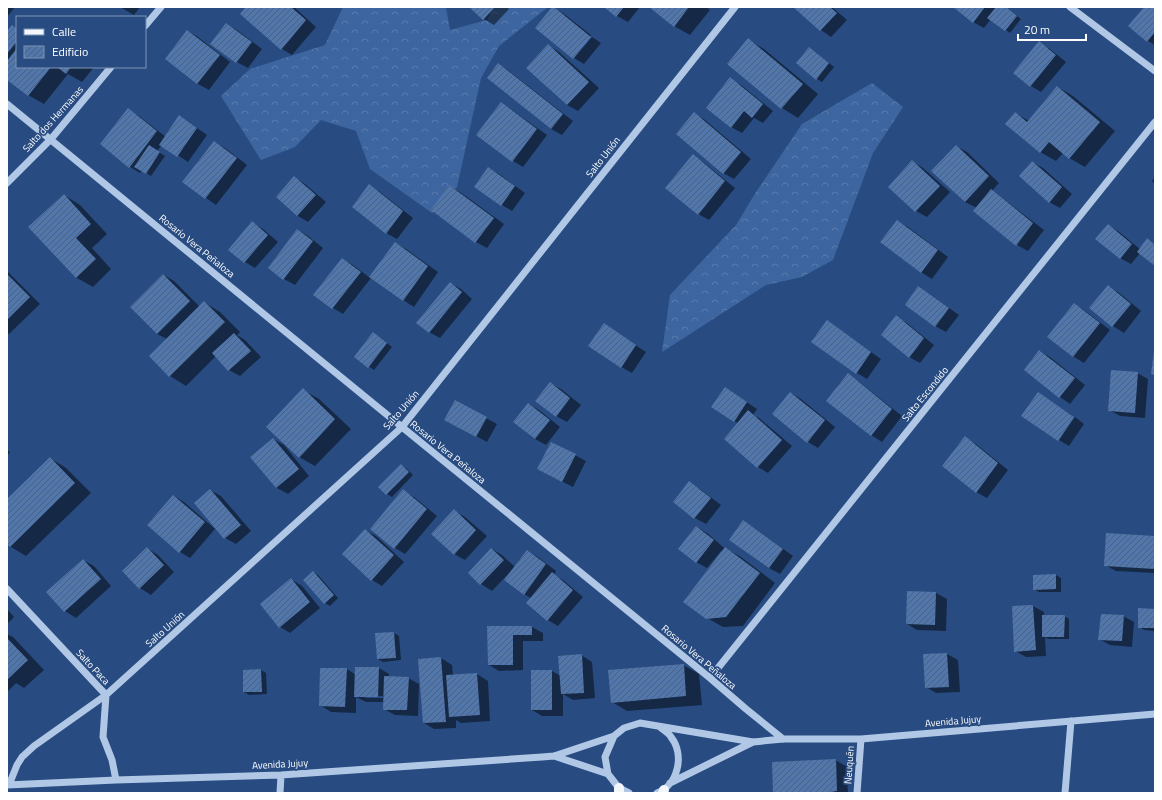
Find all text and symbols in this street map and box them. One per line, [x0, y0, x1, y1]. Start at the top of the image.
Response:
legend [16, 16, 146, 68]
scale bar [1018, 16, 1086, 42]
text: 20 m [1024, 20, 1050, 39]
text: Calle [52, 22, 76, 41]
text: Edificio [52, 42, 88, 61]
street label: Salto dos Hermanas [19, 82, 87, 156]
street label: Salto Unión [582, 133, 624, 181]
street label: Rosario Vera Peñaloza [156, 211, 238, 281]
street label: Salto Escondido [898, 363, 952, 425]
street label: Salto Unión [379, 387, 423, 433]
street label: Rosario Vera Peñaloza [407, 417, 489, 487]
street label: Salto Unión [142, 607, 188, 651]
street label: Rosario Vera Peñaloza [658, 621, 740, 693]
street label: Salto Paca [73, 646, 113, 688]
street label: Avenida Jujuy [924, 711, 982, 731]
street label: Neuquén [840, 745, 858, 785]
street label: Avenida Jujuy [252, 755, 309, 773]

